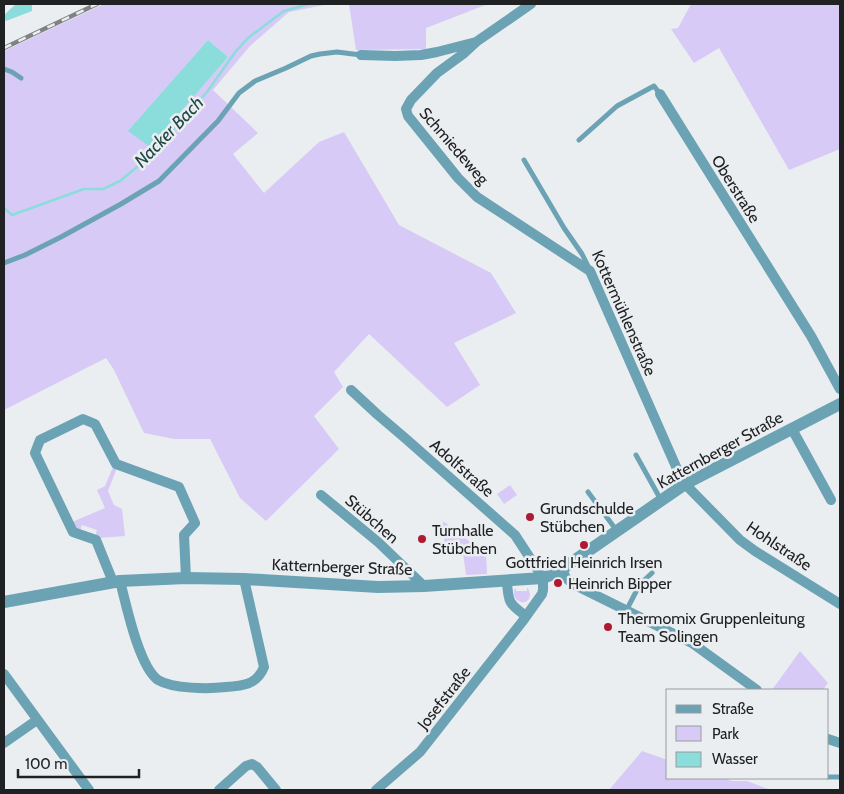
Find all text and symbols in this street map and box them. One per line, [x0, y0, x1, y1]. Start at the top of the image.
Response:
water label: Nacker Bach [130, 92, 208, 172]
street label: Schmiedeweg [415, 104, 493, 189]
street label: Oberstraße [708, 152, 764, 226]
street label: Kottermühlenstraße [588, 247, 660, 379]
street label: Katternberger Straße [654, 408, 786, 492]
street label: Adolfstraße [426, 435, 498, 501]
street label: Stübchen [341, 491, 403, 547]
place label: Grundschulde Stübchen [540, 499, 634, 536]
marker: Grundschulde Stübchen [524, 511, 536, 523]
street label: Hohlstraße [743, 517, 815, 575]
place label: Turnhalle Stübchen [432, 521, 497, 558]
marker: Turnhalle Stübchen [416, 533, 428, 545]
marker: Gottfried Heinrich Irsen [578, 539, 590, 551]
place label: Gottfried Heinrich Irsen [506, 553, 662, 572]
street label: Katternberger Straße [271, 555, 413, 579]
place label: Heinrich Bipper [568, 574, 672, 593]
marker: Heinrich Bipper [552, 577, 564, 589]
place label: Thermomix Gruppenleitung Team Solingen [618, 609, 806, 646]
marker: Thermomix Gruppenleitung Team Solingen [602, 621, 614, 633]
street label: Josefstraße [413, 663, 475, 734]
legend [666, 689, 829, 779]
text: Straße [712, 700, 754, 718]
text: Park [712, 725, 739, 743]
scale bar [18, 746, 139, 778]
text: Wasser [712, 750, 758, 768]
text: 100 m [25, 755, 67, 773]

